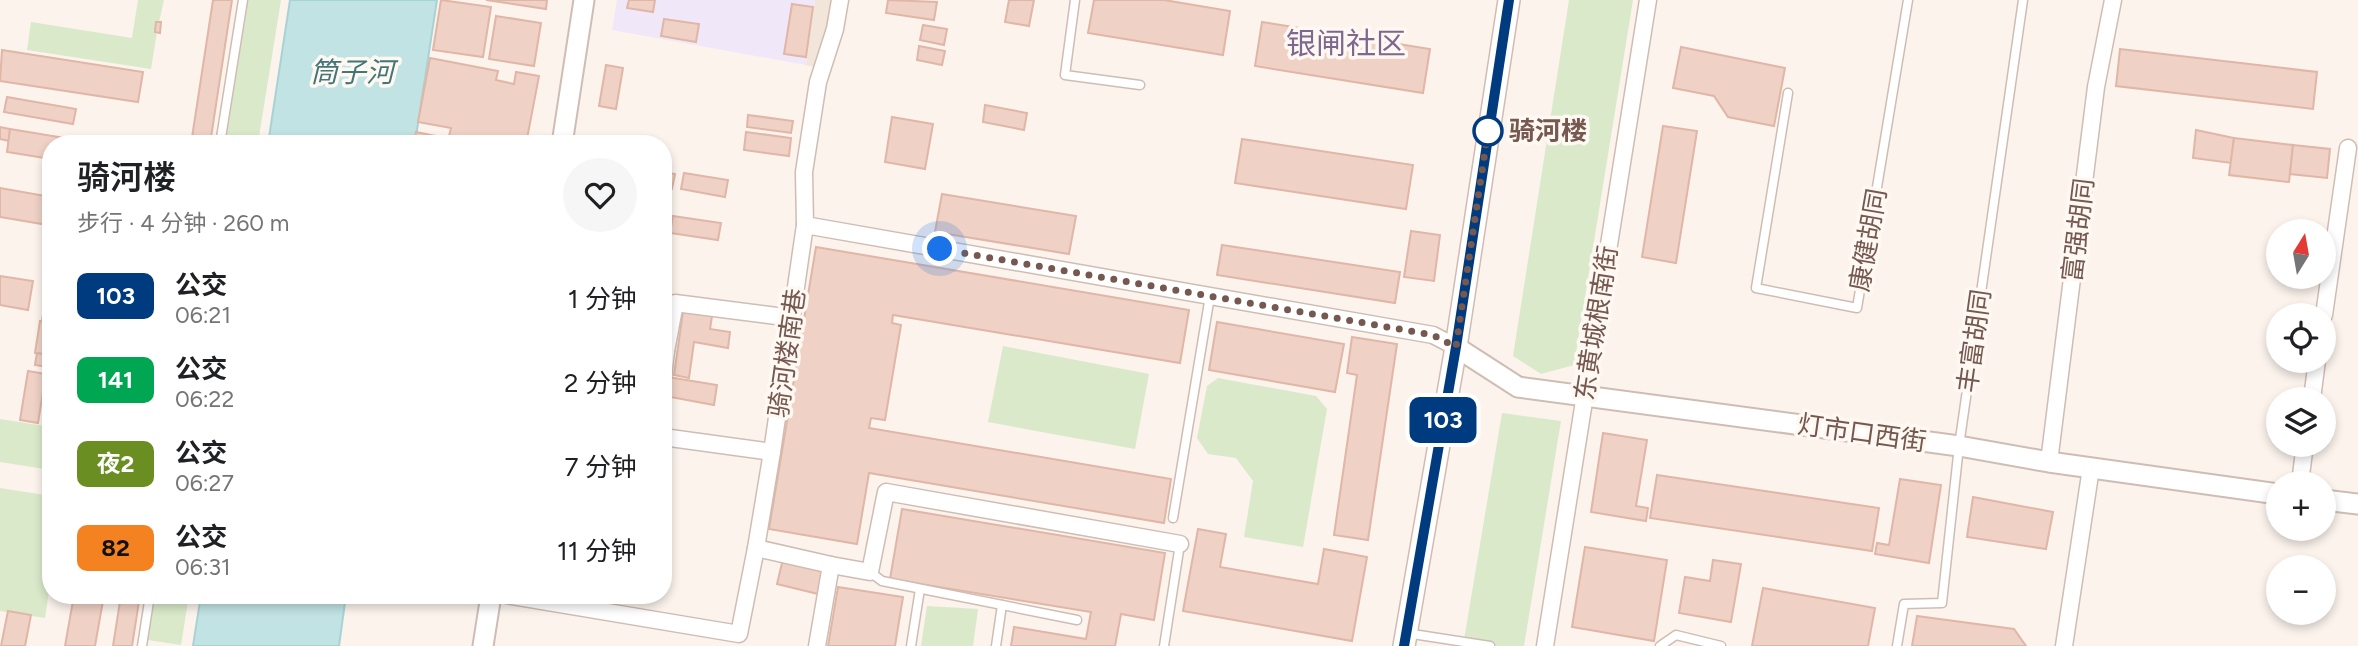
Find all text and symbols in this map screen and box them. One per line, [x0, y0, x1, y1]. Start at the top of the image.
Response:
district label: 银闸社区 [1286, 25, 1406, 62]
water label: 筒子河 [310, 55, 399, 89]
place label: 骑河楼 [1509, 115, 1587, 147]
marker: 骑河楼 [1473, 116, 1503, 146]
text: 骑河楼 [77, 158, 176, 197]
button: heart [563, 158, 637, 232]
street label: 富强胡同 [2056, 176, 2100, 284]
street label: 康健胡同 [1843, 186, 1893, 294]
text: 步行 · 4 分钟 · 260 m [77, 209, 289, 237]
north arrow [2266, 219, 2336, 289]
map controls [2266, 219, 2336, 625]
your location [922, 231, 957, 266]
street label: 东黄城根南街 [1568, 243, 1624, 403]
text: 公交 [175, 269, 227, 301]
text: 103 [96, 281, 135, 310]
text: 1 分钟 [568, 283, 637, 315]
street label: 骑河楼南巷 [762, 286, 812, 420]
street label: 丰富胡同 [1951, 287, 1997, 395]
text: 06:21 [175, 301, 231, 329]
button: locate [2266, 303, 2336, 373]
text: 公交 [175, 353, 227, 385]
text: 141 [98, 365, 133, 394]
text: 2 分钟 [564, 367, 637, 399]
text: 06:22 [175, 385, 234, 413]
button: layers [2266, 387, 2336, 457]
line badge: 103 [1403, 397, 1483, 443]
text: 103 [1423, 405, 1463, 434]
street label: 灯市口西街 [1795, 408, 1929, 458]
text: 公交 [175, 437, 227, 469]
text: 夜2 [97, 449, 134, 478]
text: 7 分钟 [565, 451, 637, 483]
text: 06:27 [175, 469, 234, 497]
button: + [2266, 471, 2336, 541]
text: 公交 [175, 521, 227, 553]
text: 82 [101, 533, 130, 562]
text: 11 分钟 [557, 535, 637, 567]
text: 06:31 [175, 553, 231, 581]
button: − [2266, 555, 2336, 625]

